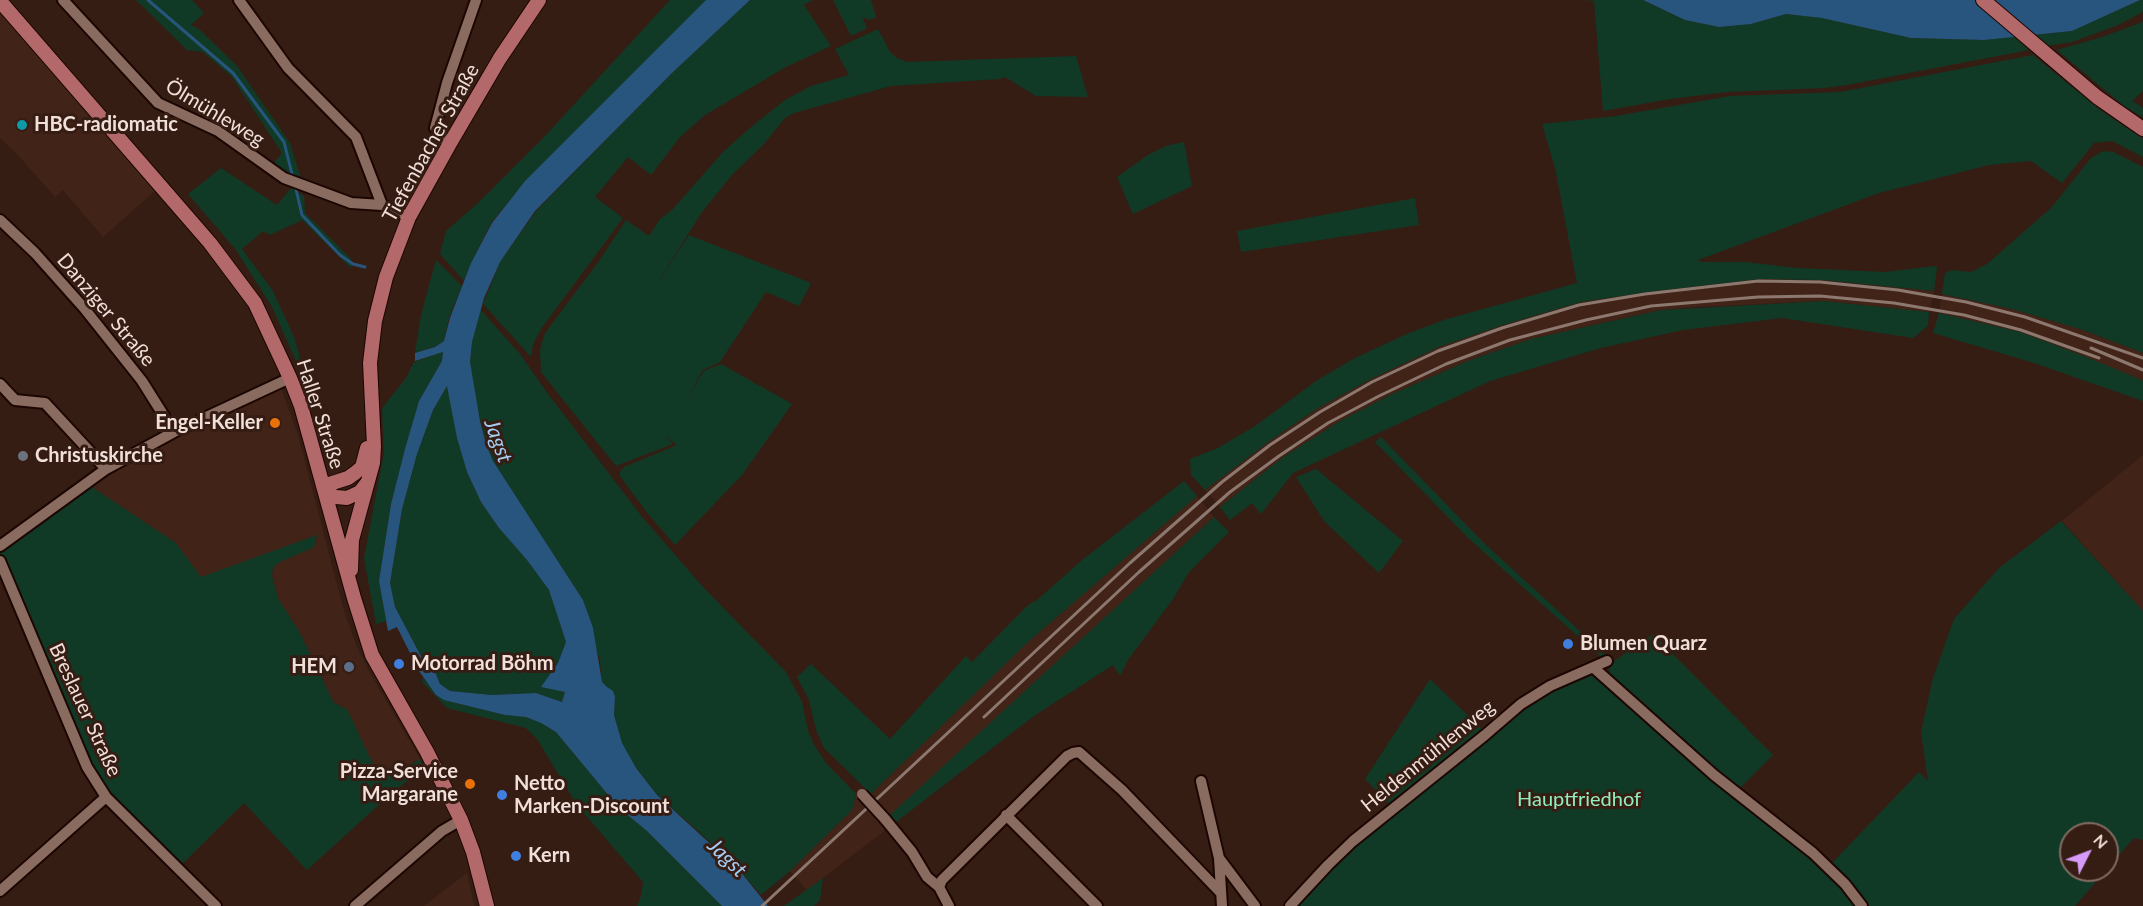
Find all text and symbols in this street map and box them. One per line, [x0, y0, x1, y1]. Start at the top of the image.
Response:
street label: Tiefenbacher Straße [378, 60, 484, 226]
street label: Ölmühleweg [161, 74, 269, 152]
place label: HBC-radiomatic [34, 113, 178, 137]
marker: HBC-radiomatic [15, 118, 29, 132]
street label: Danziger Straße [52, 249, 160, 371]
street label: Haller Straße [291, 356, 349, 472]
place label: Engel-Keller [155, 411, 263, 435]
marker: Engel-Keller [268, 416, 282, 430]
water label: Jagst [479, 416, 517, 466]
place label: Christuskirche [35, 444, 163, 468]
marker: Christuskirche [16, 449, 30, 463]
place label: Blumen Quarz [1580, 632, 1707, 656]
marker: Blumen Quarz [1561, 637, 1575, 651]
street label: Breslauer Straße [44, 640, 126, 780]
place label: Motorrad Böhm [411, 652, 553, 676]
place label: HEM [291, 655, 337, 679]
marker: Motorrad Böhm [392, 657, 406, 671]
marker: HEM [342, 660, 356, 674]
street label: Heldenmühlenweg [1356, 695, 1500, 817]
place label: Pizza-Service Margarane [340, 760, 458, 807]
place label: Netto Marken-Discount [514, 772, 670, 819]
marker: Pizza-Service Margarane [463, 777, 477, 791]
marker: Netto Marken-Discount [495, 788, 509, 802]
park label: Hauptfriedhof [1517, 788, 1641, 812]
north arrow [2059, 822, 2119, 882]
text: N [2090, 830, 2112, 852]
water label: Jagst [702, 833, 752, 883]
place label: Kern [528, 844, 570, 868]
marker: Kern [509, 849, 523, 863]

